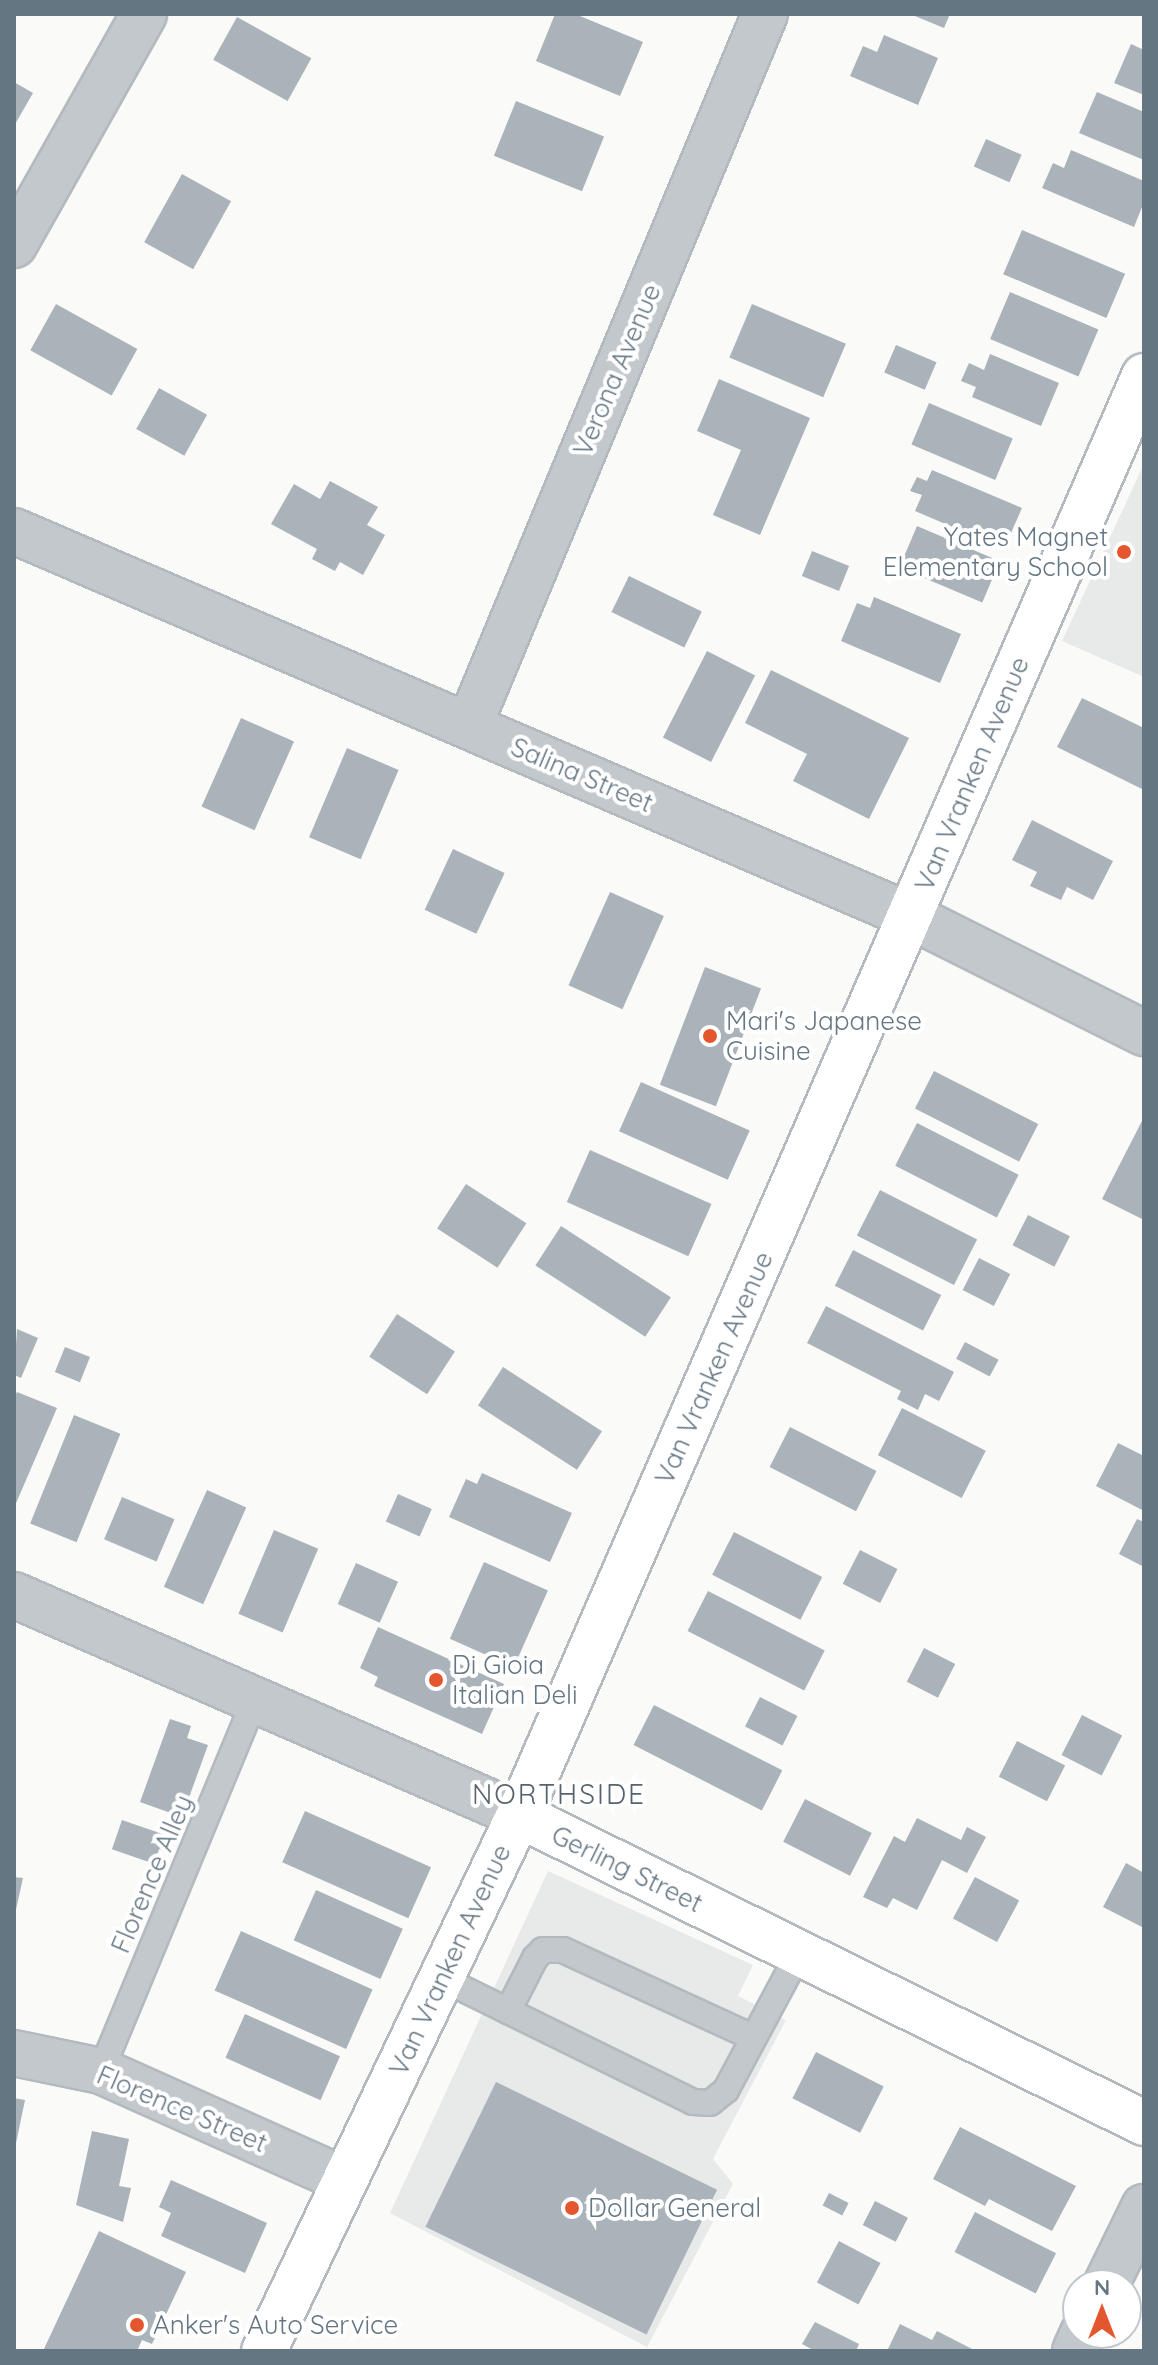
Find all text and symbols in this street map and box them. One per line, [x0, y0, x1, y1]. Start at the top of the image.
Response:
street label: Verona Avenue [567, 280, 667, 460]
place label: Yates Magnet Elementary School [883, 521, 1108, 582]
marker: Yates Magnet Elementary School [1115, 543, 1133, 561]
street label: Van Vranken Avenue [909, 652, 1035, 896]
street label: Salina Street [506, 731, 658, 819]
place label: Mari's Japanese Cuisine [726, 1005, 922, 1066]
marker: Mari's Japanese Cuisine [701, 1027, 719, 1045]
street label: Van Vranken Avenue [649, 1247, 779, 1489]
place label: Di Gioia Italian Deli [452, 1649, 578, 1710]
marker: Di Gioia Italian Deli [427, 1671, 445, 1689]
district label: NORTHSIDE [472, 1777, 646, 1811]
street label: Florence Alley [105, 1790, 199, 1958]
street label: Gerling Street [547, 1819, 707, 1919]
street label: Van Vranken Avenue [383, 1840, 517, 2080]
street label: Florence Street [92, 2059, 272, 2159]
place label: Dollar General [588, 2192, 761, 2224]
marker: Dollar General [563, 2199, 581, 2217]
north arrow [1062, 2269, 1142, 2349]
text: N [1094, 2273, 1110, 2301]
place label: Anker's Auto Service [153, 2309, 398, 2341]
marker: Anker's Auto Service [128, 2316, 146, 2334]

